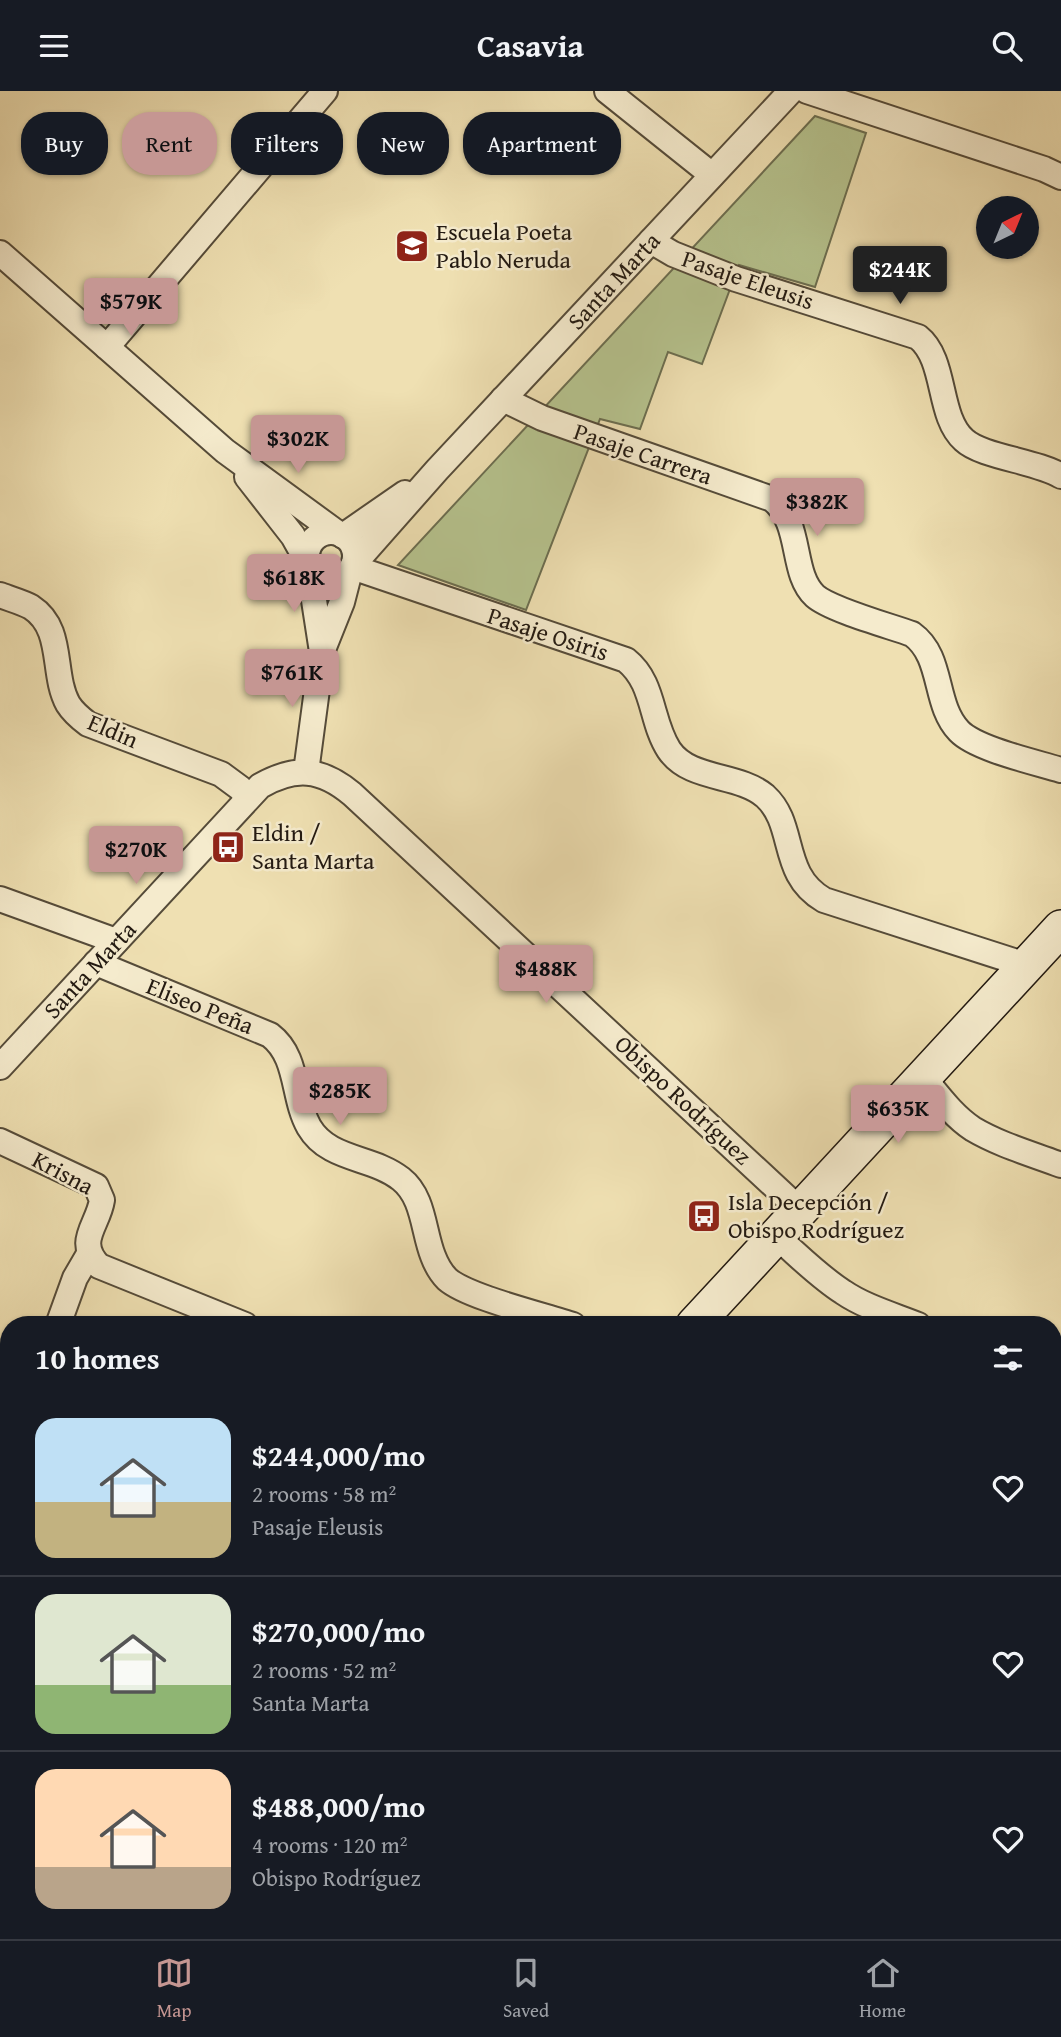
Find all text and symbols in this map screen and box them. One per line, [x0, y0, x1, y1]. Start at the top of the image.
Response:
text: Casavia [477, 22, 584, 69]
icon: menu [35, 27, 73, 65]
icon: search [988, 27, 1026, 65]
chip: Buy [21, 112, 108, 175]
chip: Rent [122, 112, 217, 175]
chip: Filters [231, 112, 343, 175]
chip: New [357, 112, 449, 175]
chip: Apartment [463, 112, 621, 175]
north arrow [976, 196, 1040, 259]
map controls [976, 196, 1039, 259]
place label: Escuela Poeta Pablo Neruda [436, 214, 573, 277]
street label: Santa Marta [559, 224, 669, 337]
school or university icon: Escuela Poeta Pablo Neruda [393, 227, 431, 265]
street label: Pasaje Eleusis [678, 241, 819, 318]
pin: $244K [851, 247, 949, 306]
text: $244K [869, 252, 931, 285]
pin: $579K [82, 279, 180, 338]
text: $579K [100, 284, 162, 317]
street label: Pasaje Carrera [569, 414, 718, 494]
pin: $302K [249, 415, 347, 475]
text: $302K [267, 421, 329, 454]
pin: $382K [768, 479, 866, 538]
text: $382K [786, 484, 848, 517]
pin: $618K [245, 554, 343, 614]
text: $618K [263, 560, 325, 593]
street label: Pasaje Osiris [483, 598, 613, 669]
pin: $761K [243, 649, 341, 709]
text: $761K [261, 655, 323, 688]
street label: Eldin [82, 704, 144, 757]
place label: Eldin / Santa Marta [252, 815, 375, 878]
pin: $270K [87, 827, 185, 886]
bus stop icon: Eldin / Santa Marta [209, 828, 247, 866]
text: $270K [105, 832, 167, 865]
street label: Santa Marta [35, 913, 145, 1026]
pin: $488K [497, 946, 595, 1005]
text: $488K [515, 951, 577, 984]
street label: Eliseo Peña [141, 968, 260, 1043]
street label: Obispo Rodríguez [607, 1027, 760, 1172]
pin: $285K [291, 1067, 389, 1127]
text: $285K [309, 1073, 371, 1106]
pin: $635K [849, 1086, 947, 1145]
text: $635K [867, 1091, 929, 1124]
street label: Krisna [26, 1142, 101, 1204]
place label: Isla Decepción / Obispo Rodríguez [728, 1184, 904, 1247]
bus stop icon: Isla Decepción / Obispo Rodríguez [685, 1197, 723, 1235]
text: 10 homes [35, 1336, 160, 1380]
icon: filters [989, 1339, 1027, 1377]
text: $244,000/mo [252, 1433, 425, 1477]
icon: home [91, 1446, 175, 1530]
icon: heart [989, 1469, 1027, 1507]
text: 2 rooms · 58 m² [252, 1477, 396, 1510]
text: Pasaje Eleusis [252, 1510, 383, 1543]
text: $270,000/mo [252, 1609, 425, 1653]
icon: home [91, 1622, 175, 1706]
icon: heart [989, 1645, 1027, 1683]
text: 2 rooms · 52 m² [252, 1653, 396, 1686]
text: Santa Marta [252, 1686, 369, 1719]
text: $488,000/mo [252, 1784, 425, 1828]
icon: home [91, 1797, 175, 1881]
icon: heart [989, 1820, 1027, 1858]
text: 4 rooms · 120 m² [252, 1828, 407, 1861]
text: Obispo Rodríguez [252, 1861, 421, 1894]
tab: Map [155, 1954, 193, 2024]
tab: Saved [503, 1954, 549, 2024]
tab: Home [859, 1954, 906, 2024]

